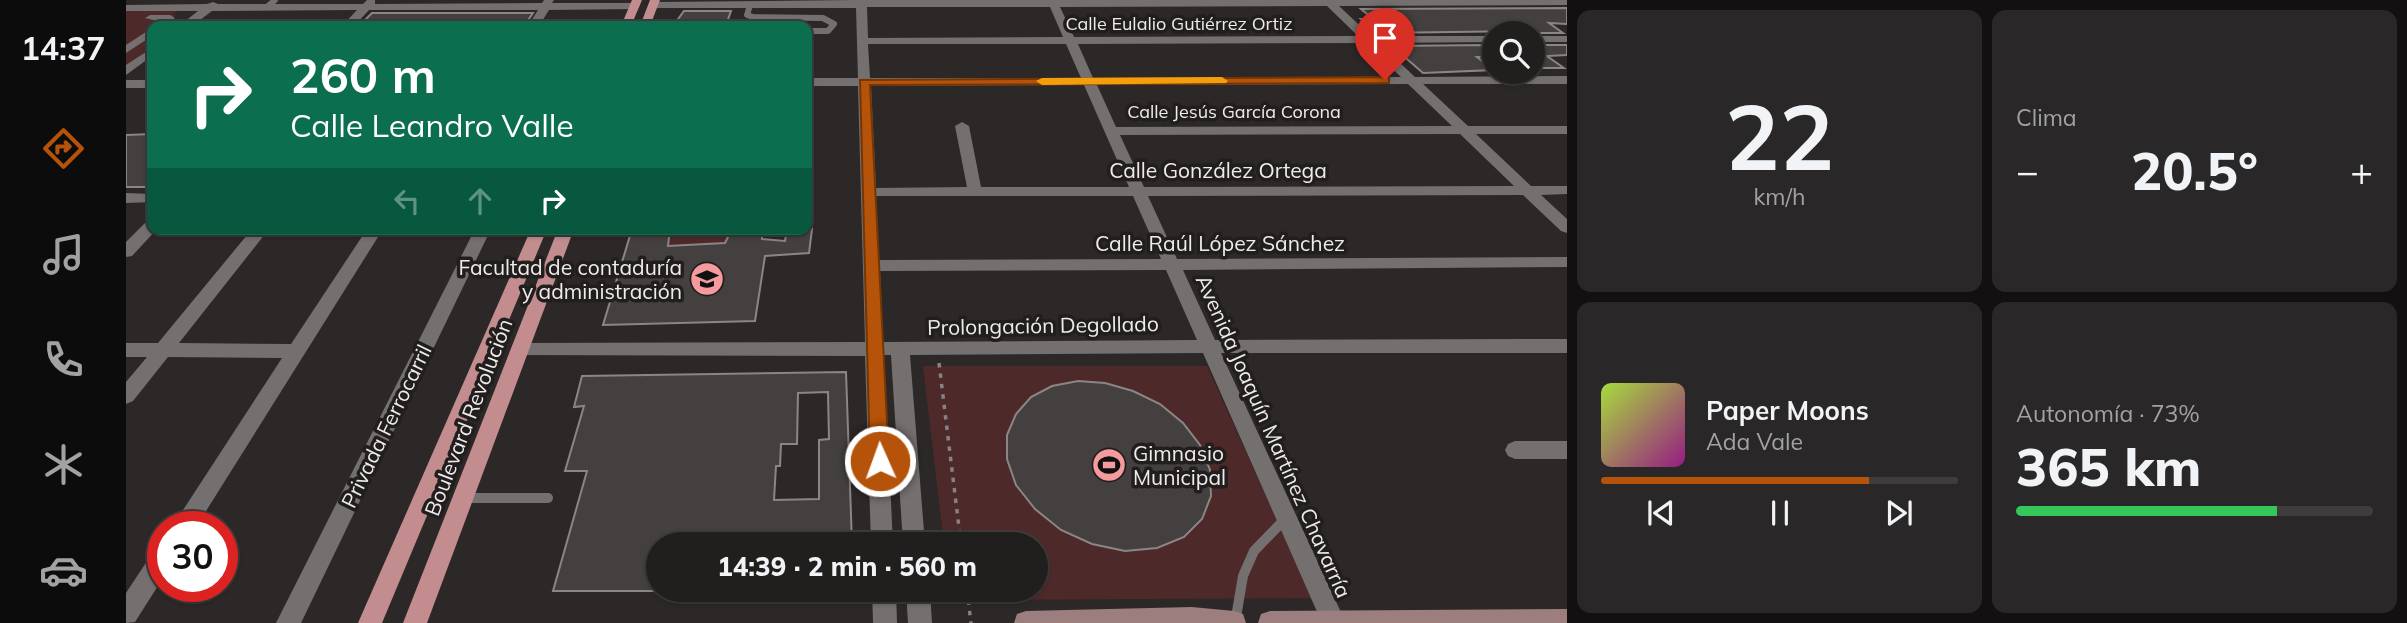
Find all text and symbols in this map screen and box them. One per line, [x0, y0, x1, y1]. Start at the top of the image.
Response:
pin [1355, 8, 1415, 80]
street label: Calle Eulalio Gutiérrez Ortiz [1066, 12, 1292, 35]
icon: arrive [1366, 19, 1404, 57]
map controls [1482, 21, 1545, 84]
button: search [1482, 21, 1545, 84]
text: 14:37 [21, 28, 105, 68]
text: 260 m [290, 44, 436, 105]
icon: right [175, 49, 266, 140]
text: 22 [1725, 79, 1834, 193]
street label: Calle Jesús García Corona [1127, 100, 1341, 123]
text: Clima [2016, 103, 2077, 132]
text: Calle Leandro Valle [290, 105, 574, 145]
icon: directions [39, 124, 88, 173]
text: 20.5° [2131, 138, 2258, 203]
text: − [2016, 147, 2039, 195]
text: + [2350, 147, 2373, 195]
street label: Calle González Ortega [1109, 157, 1327, 183]
icon: left [388, 182, 426, 220]
icon: ahead [461, 182, 499, 220]
icon: right [534, 182, 572, 220]
text: km/h [1753, 182, 1806, 211]
icon: music [39, 230, 88, 279]
street label: Calle Raúl López Sánchez [1095, 230, 1345, 256]
place label: Facultad de contaduría y administración [459, 254, 682, 304]
school or university icon: Facultad de contaduría y administración [688, 260, 726, 298]
street label: Avenida Joaquín Martínez Chavarría [1191, 270, 1357, 602]
street label: Prolongación Degollado [927, 310, 1159, 340]
street label: Boulevard Revolución [418, 315, 518, 519]
icon: phone [39, 335, 88, 384]
street label: Privada Ferrocarril [335, 340, 437, 512]
text: Paper Moons [1706, 394, 1869, 427]
text: Autonomía · 73% [2016, 399, 2200, 428]
position arrow [843, 424, 917, 498]
text: Ada Vale [1706, 427, 1803, 456]
text: 365 km [2016, 434, 2201, 499]
icon: climate [39, 440, 88, 489]
place label: Gimnasio Municipal [1133, 440, 1226, 490]
sports icon: Gimnasio Municipal [1090, 446, 1128, 484]
icon: previous [1642, 494, 1680, 532]
icon: pause [1761, 494, 1799, 532]
icon: next [1880, 494, 1918, 532]
speed limit sign: 30 [147, 511, 238, 602]
icon: car [39, 546, 88, 595]
text: 14:39 · 2 min · 560 m [717, 550, 977, 583]

